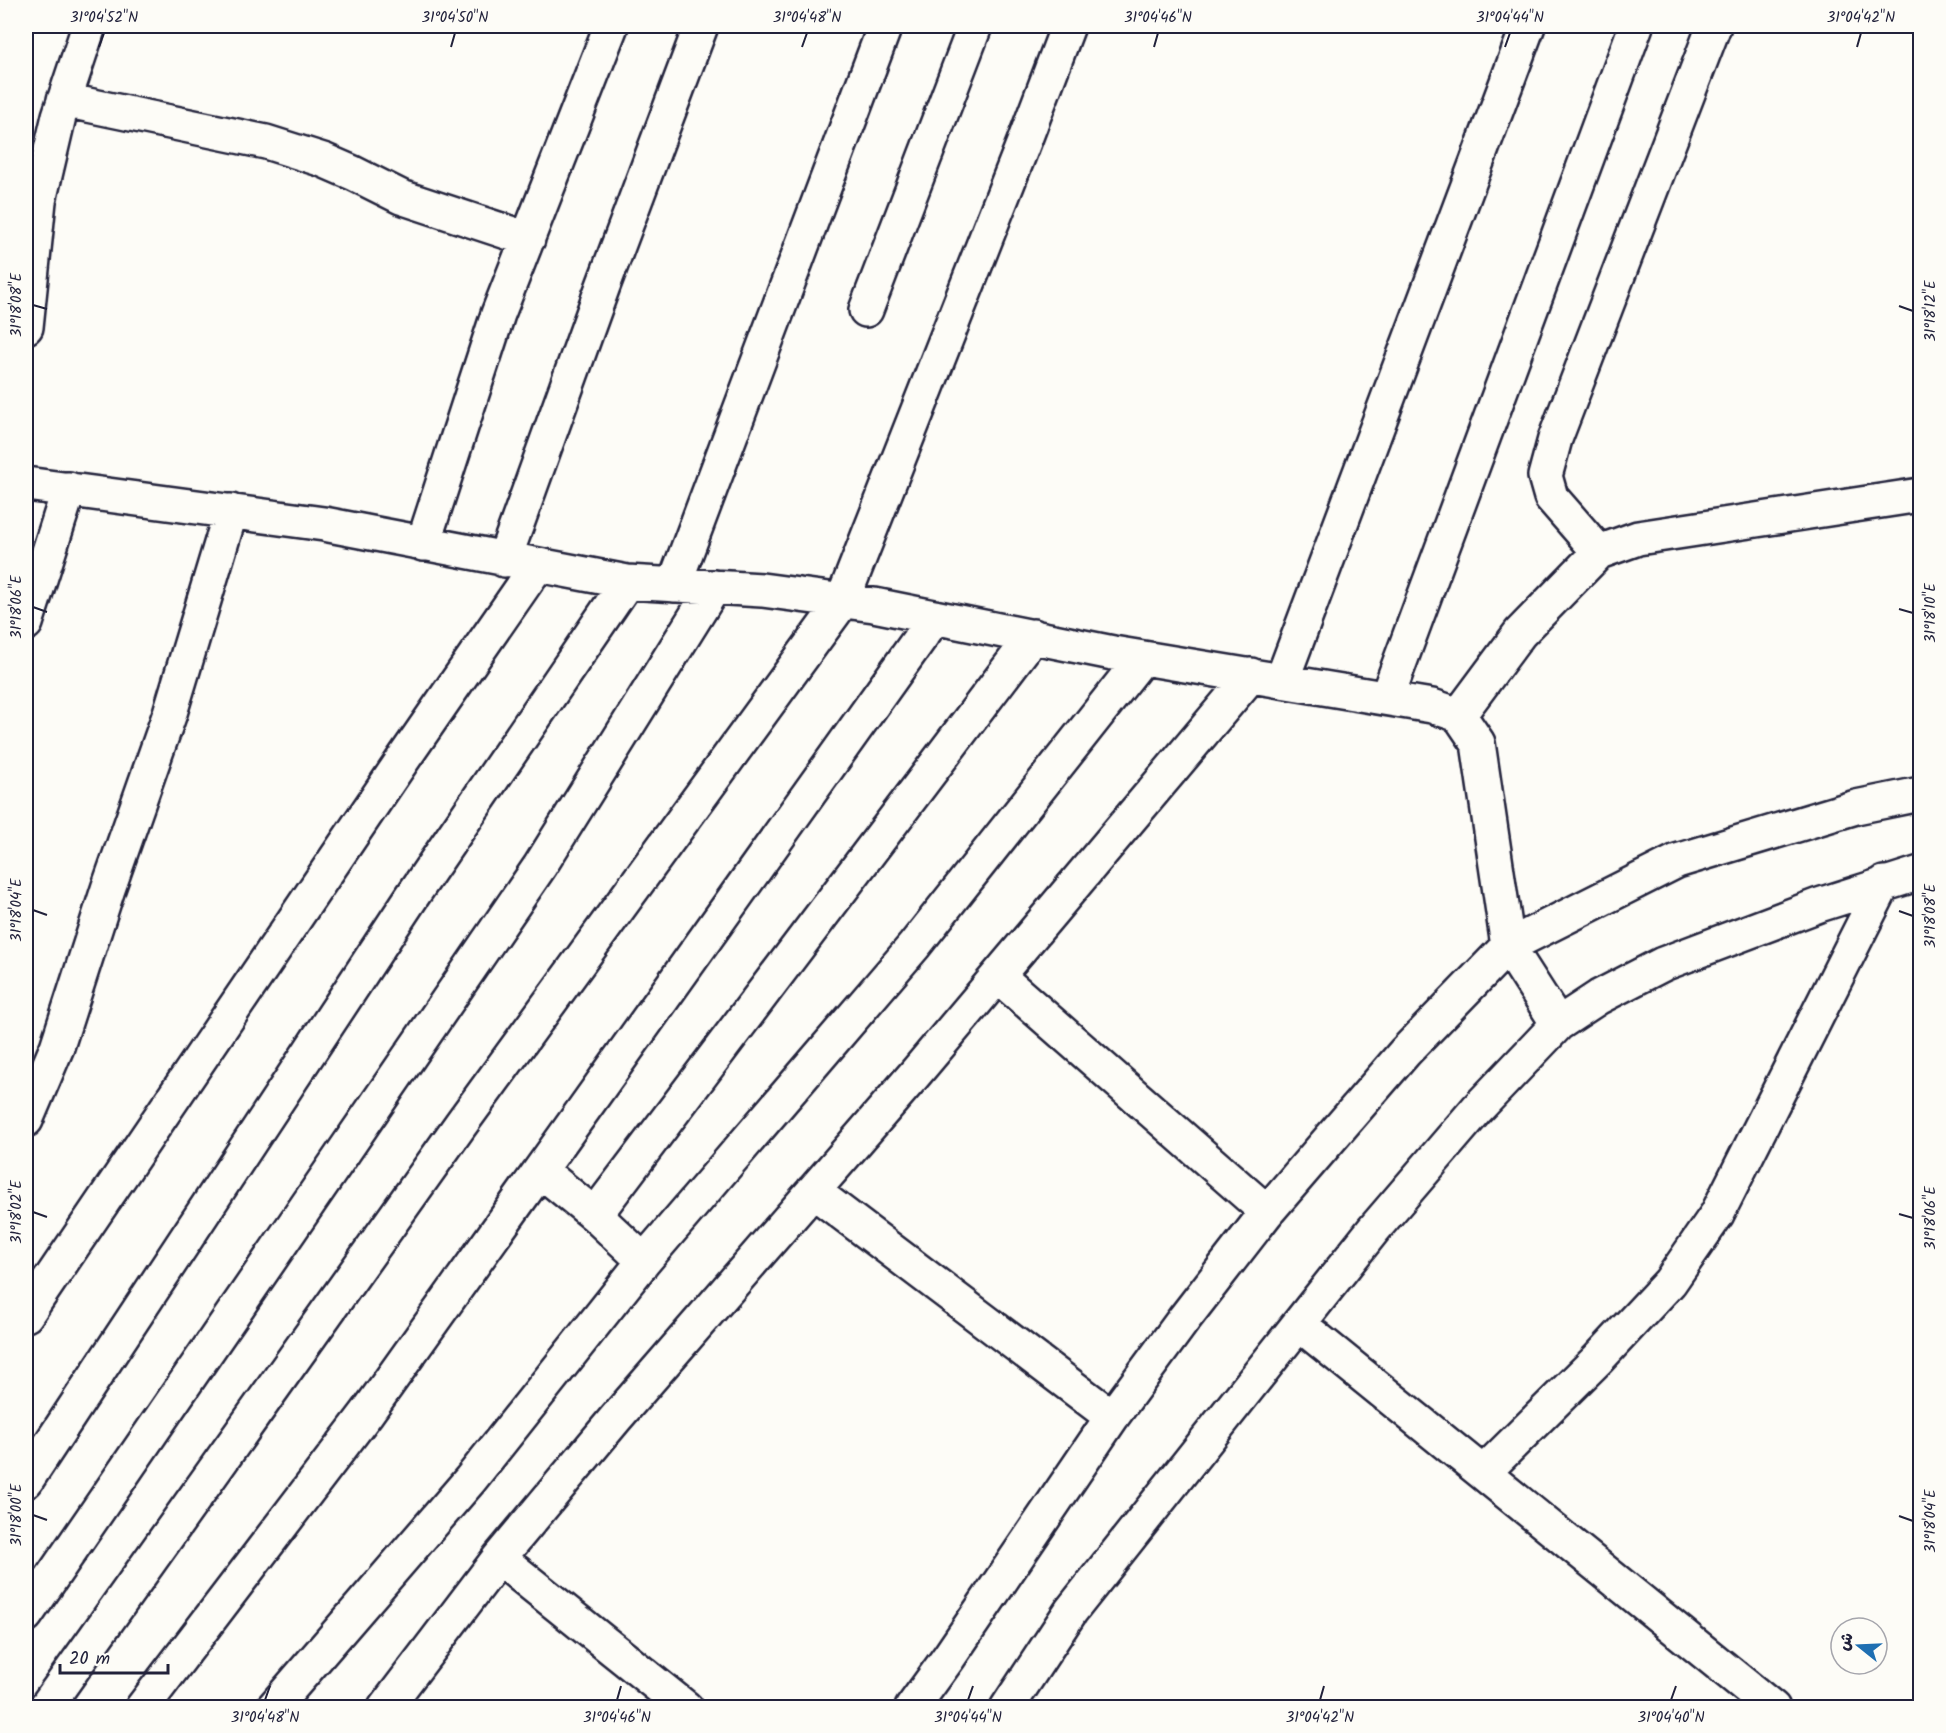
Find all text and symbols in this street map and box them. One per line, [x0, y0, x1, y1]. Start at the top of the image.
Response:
text: 31°04'52"N [70, 6, 138, 30]
text: 31°04'50"N [422, 6, 488, 30]
text: 31°04'48"N [773, 6, 841, 30]
text: 31°04'46"N [1124, 6, 1192, 30]
text: 31°04'44"N [1476, 6, 1544, 30]
text: 31°04'42"N [1827, 6, 1895, 30]
text: 31°18'08"E [5, 272, 29, 337]
text: 31°18'12"E [1919, 279, 1943, 342]
text: 31°18'06"E [5, 574, 29, 639]
text: 31°18'10"E [1919, 582, 1943, 643]
text: 31°18'04"E [5, 877, 29, 942]
text: 31°18'08"E [1919, 883, 1943, 948]
text: 31°18'02"E [5, 1179, 29, 1244]
text: 31°18'06"E [1919, 1185, 1943, 1250]
text: 31°18'00"E [5, 1482, 29, 1547]
text: 31°18'04"E [1919, 1488, 1943, 1553]
north arrow [1829, 1616, 1889, 1676]
text: ش [1832, 1630, 1861, 1654]
scale bar [60, 1637, 168, 1675]
text: 20 m [69, 1645, 110, 1674]
text: 31°04'48"N [231, 1706, 299, 1730]
text: 31°04'46"N [583, 1706, 651, 1730]
text: 31°04'44"N [934, 1706, 1002, 1730]
text: 31°04'42"N [1286, 1706, 1354, 1730]
text: 31°04'40"N [1637, 1706, 1705, 1730]

